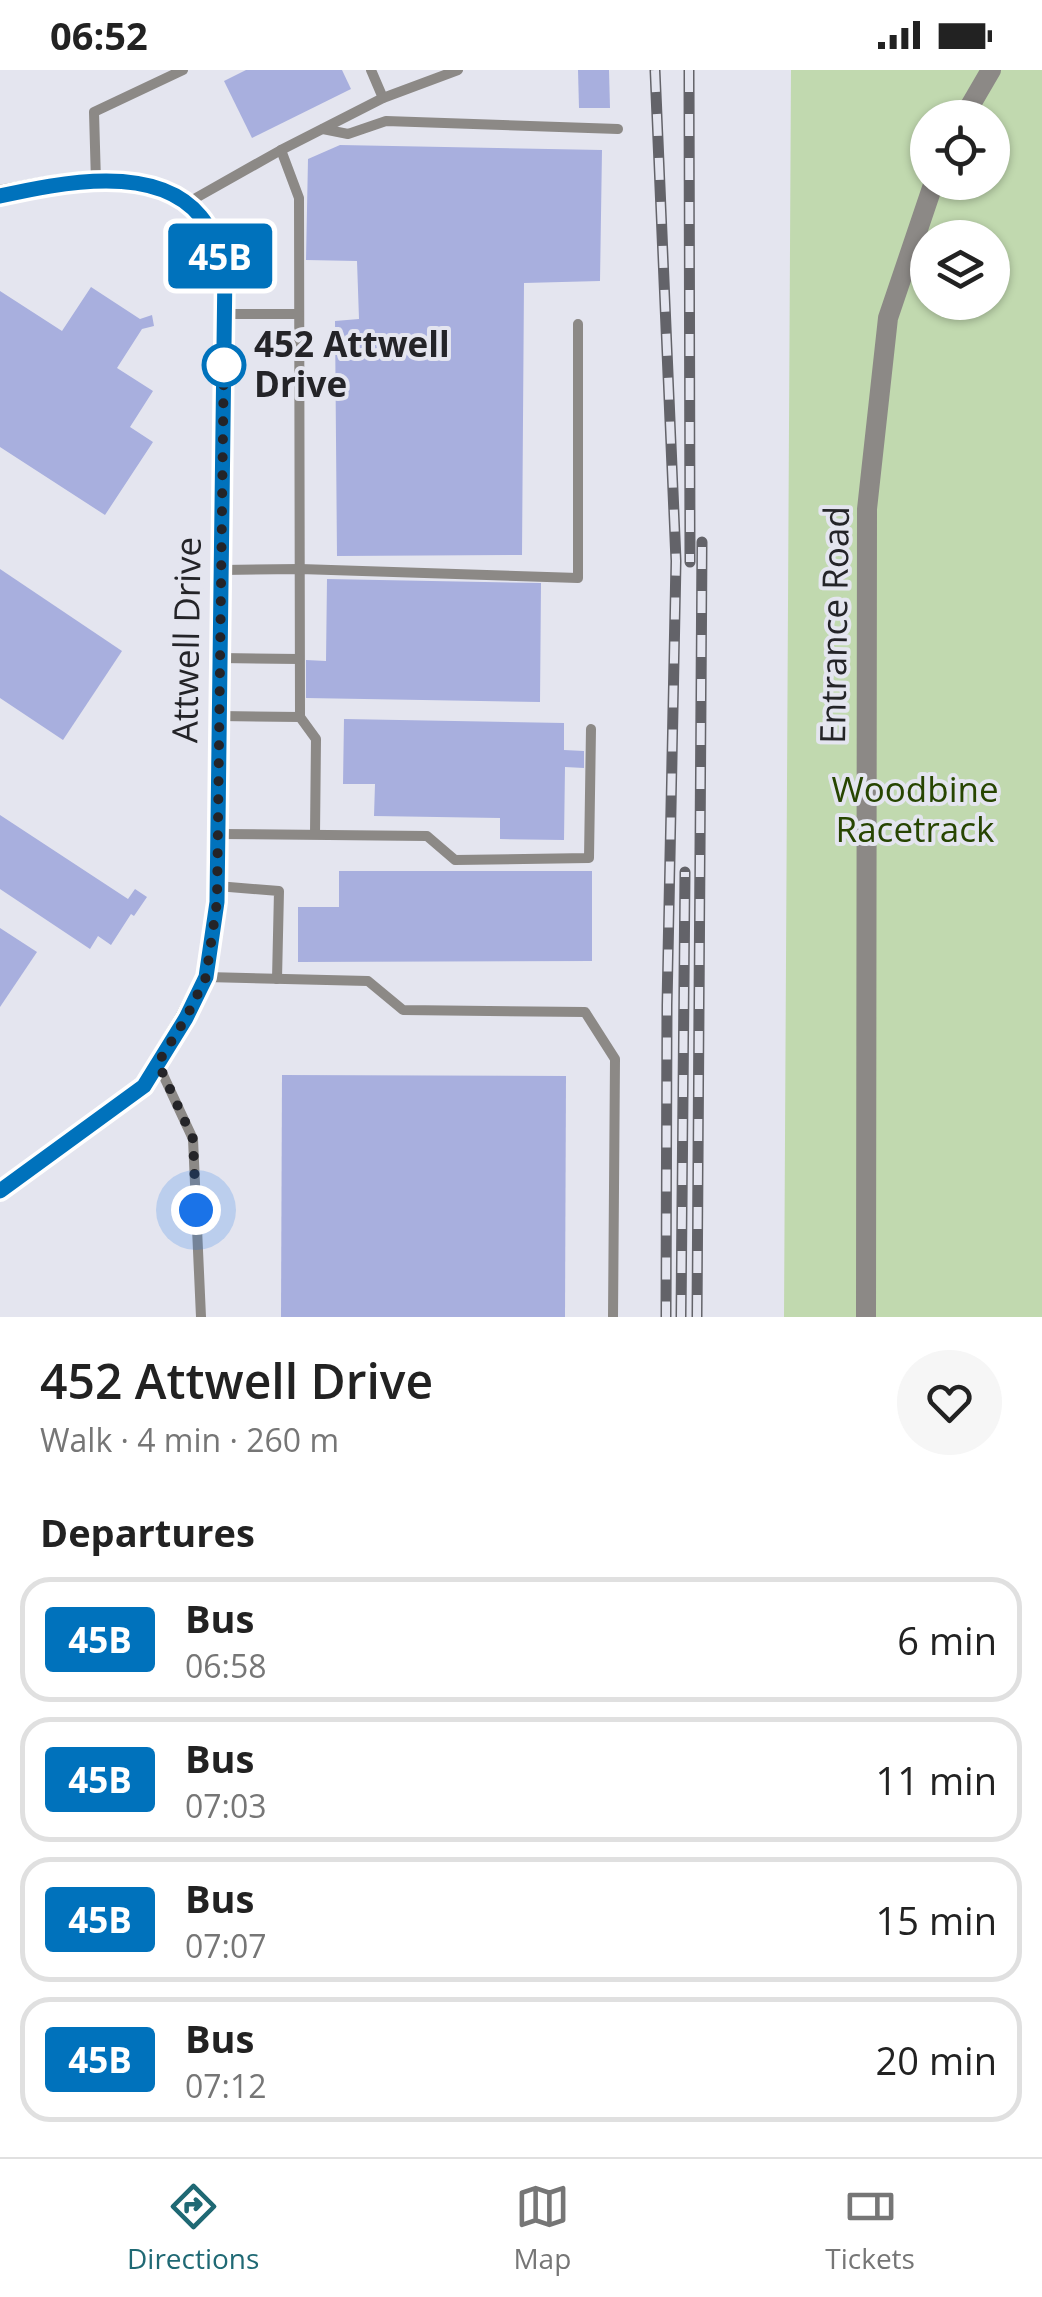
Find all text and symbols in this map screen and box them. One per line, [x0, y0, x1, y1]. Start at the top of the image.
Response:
text: 06:52 [50, 9, 148, 61]
map controls [910, 100, 1010, 320]
button: locate [910, 100, 1010, 200]
button: layers [910, 220, 1010, 320]
line badge: 45B [162, 224, 278, 288]
text: 45B [188, 233, 252, 280]
place label: 452 Attwell Drive [254, 320, 450, 407]
marker: 452 Attwell Drive [203, 344, 245, 386]
street label: Entrance Road [808, 506, 859, 744]
street label: Attwell Drive [160, 536, 211, 744]
park label: Woodbine Racetrack [831, 765, 999, 852]
your location [171, 1185, 221, 1235]
text: 452 Attwell Drive [40, 1348, 433, 1413]
button: heart [897, 1350, 1002, 1455]
text: Walk · 4 min · 260 m [40, 1418, 339, 1461]
text: Departures [40, 1506, 255, 1558]
text: Bus [185, 1592, 254, 1644]
text: 6 min [897, 1614, 997, 1666]
text: 45B [68, 1616, 132, 1663]
text: 06:58 [185, 1644, 267, 1687]
text: Bus [185, 1732, 254, 1784]
text: 11 min [876, 1754, 997, 1806]
text: 45B [68, 1756, 132, 1803]
text: 07:03 [185, 1784, 267, 1827]
text: Bus [185, 1872, 254, 1924]
text: 15 min [876, 1894, 997, 1946]
text: 45B [68, 1896, 132, 1943]
text: 07:07 [185, 1924, 267, 1967]
text: Bus [185, 2012, 254, 2064]
text: 20 min [876, 2034, 997, 2086]
text: 45B [68, 2036, 132, 2083]
text: 07:12 [185, 2064, 267, 2107]
tab: Directions [127, 2179, 259, 2277]
tab: Map [513, 2179, 571, 2277]
tab: Tickets [825, 2179, 915, 2277]

